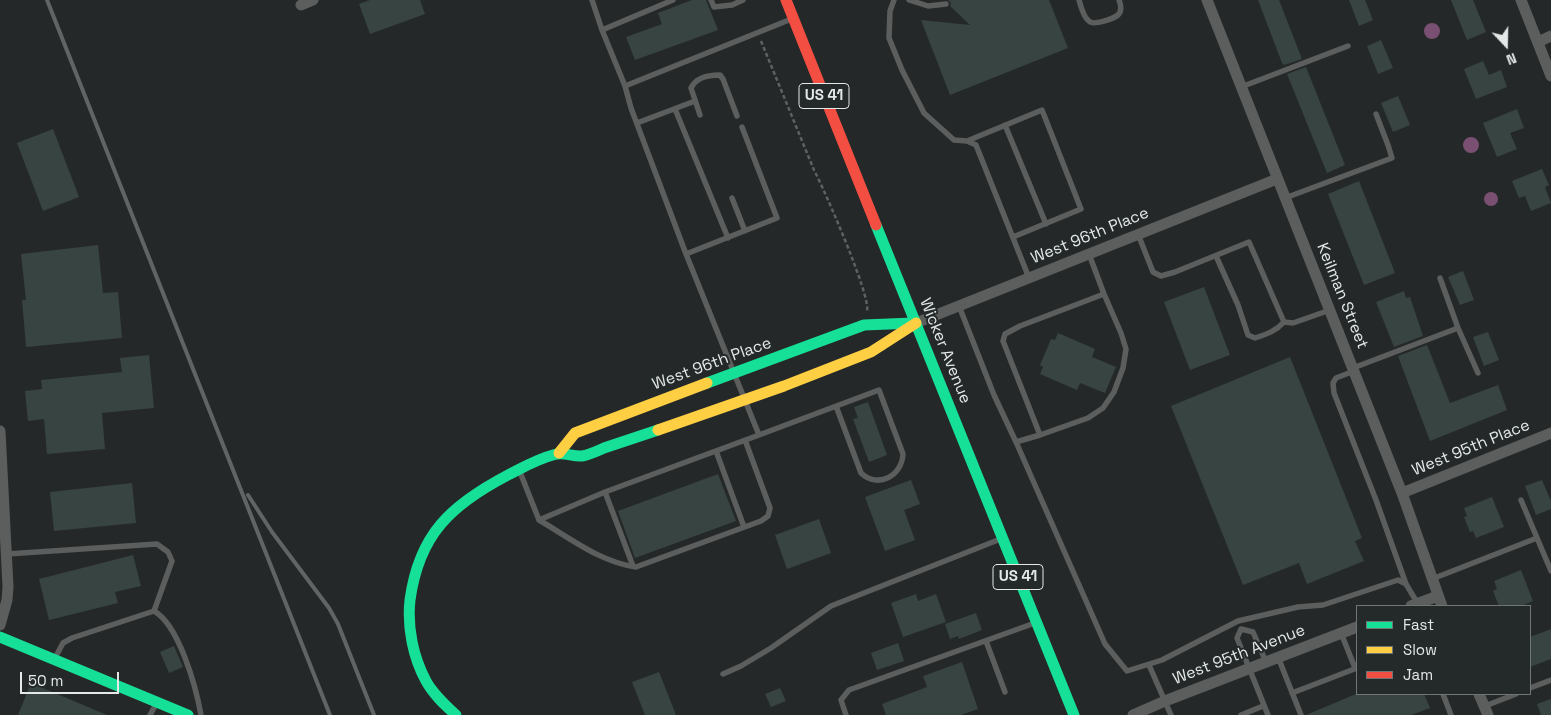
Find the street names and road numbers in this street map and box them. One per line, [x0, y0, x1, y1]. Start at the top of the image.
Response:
road number: US 41 [799, 84, 849, 108]
street label: West 96th Place [1028, 204, 1152, 268]
street label: Keilman Street [1312, 240, 1372, 352]
street label: Wicker Avenue [915, 296, 975, 406]
street label: West 96th Place [650, 334, 774, 394]
street label: West 95th Place [1409, 416, 1533, 480]
road number: US 41 [993, 564, 1043, 590]
street label: West 95th Avenue [1170, 621, 1308, 689]

